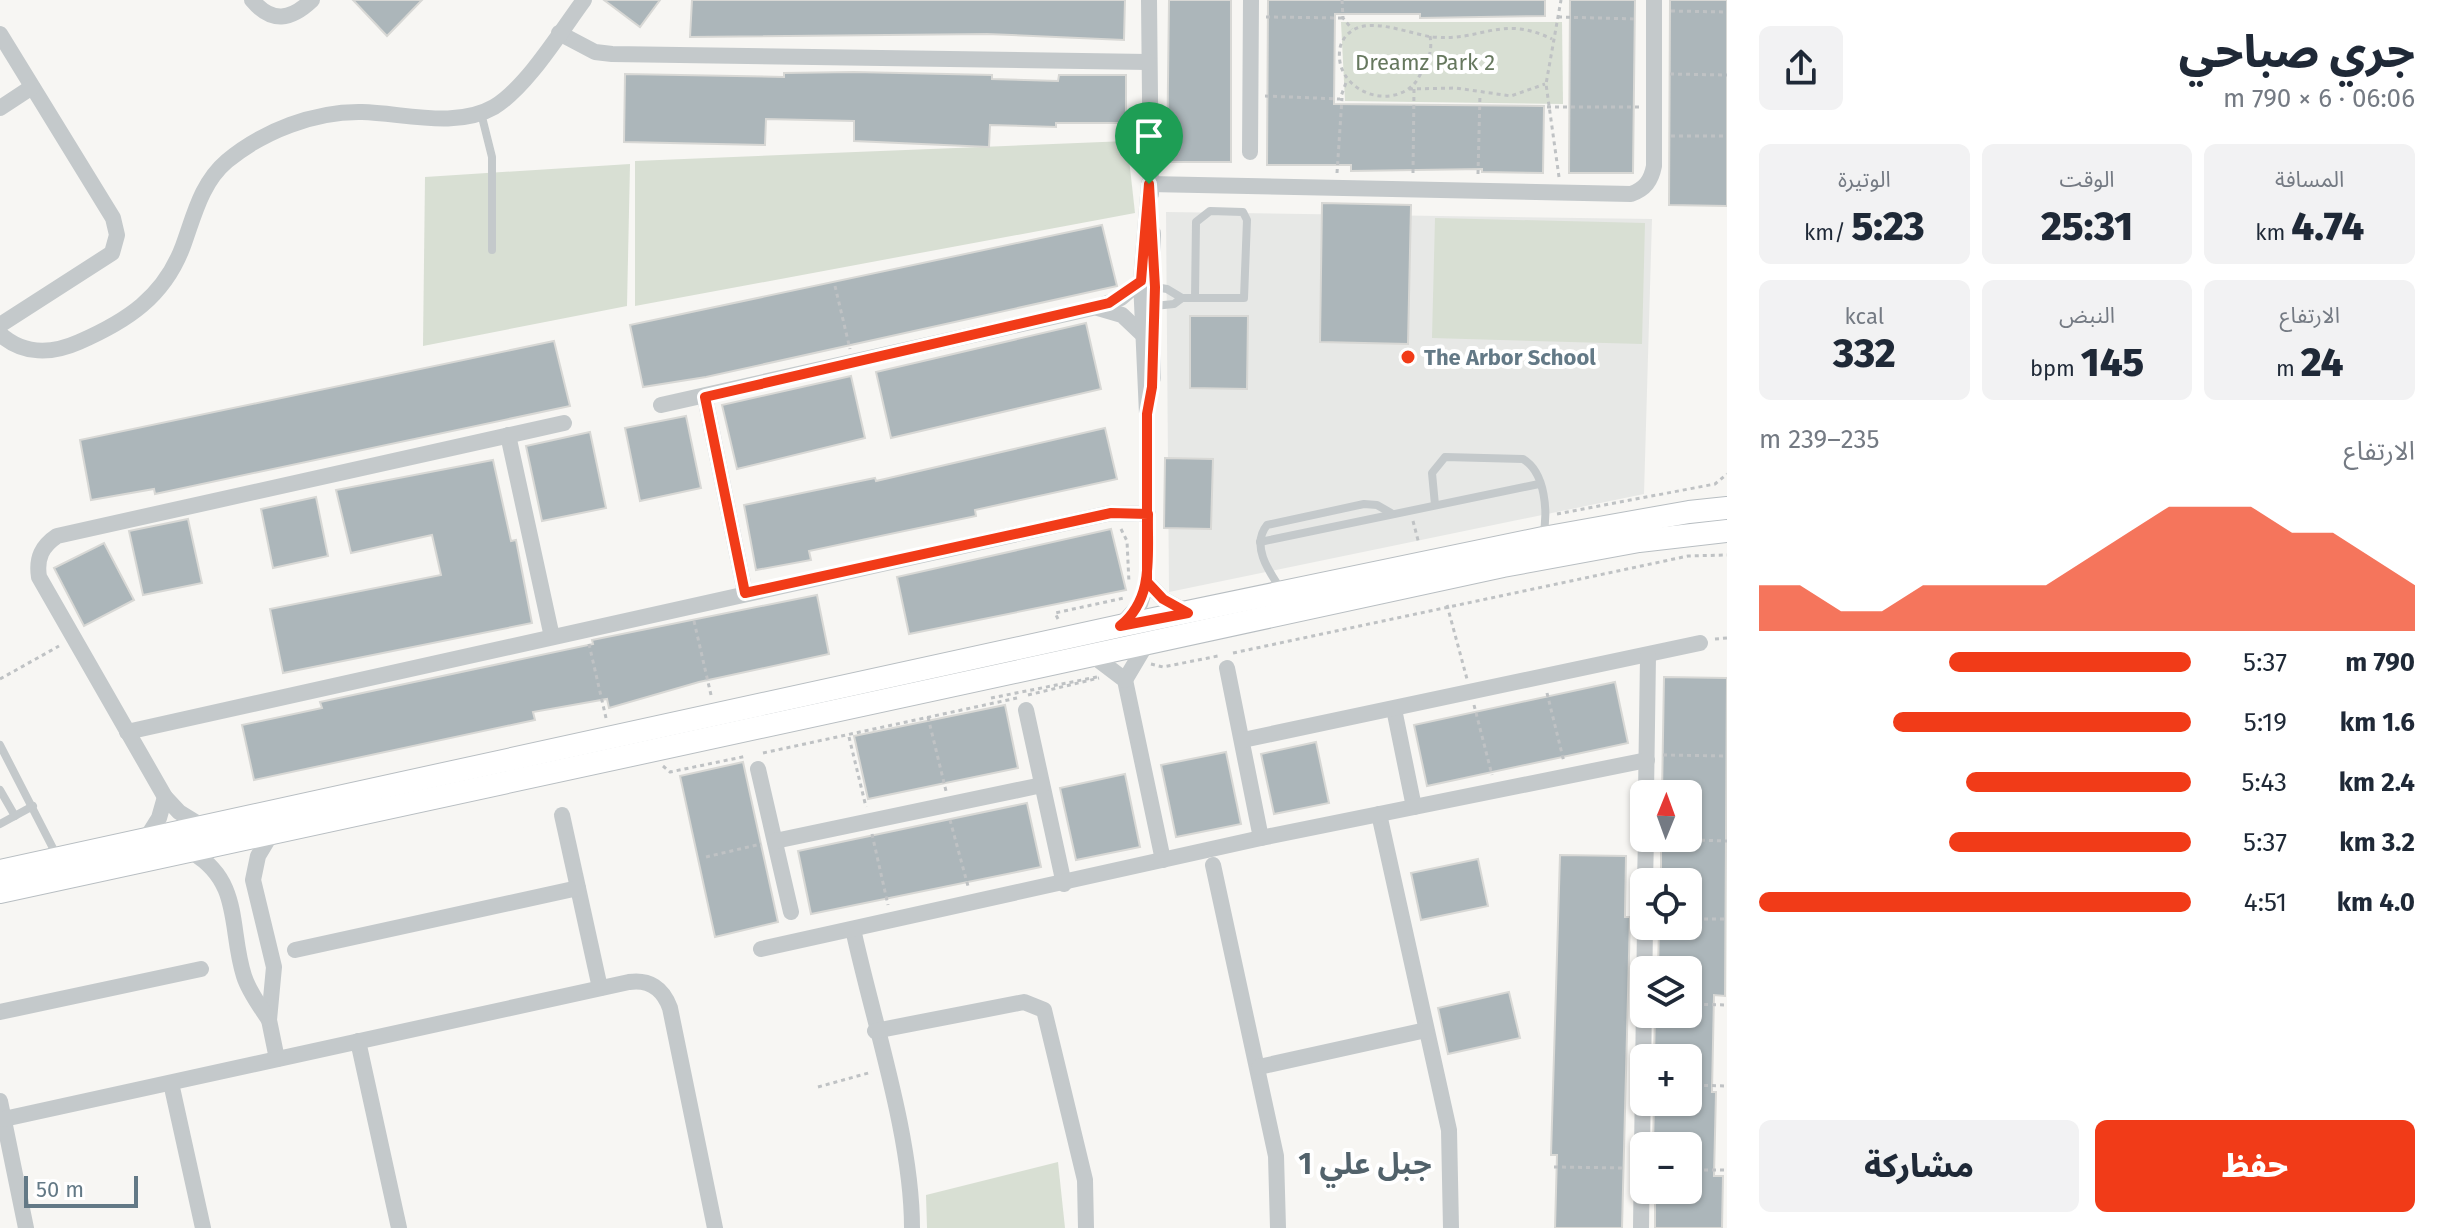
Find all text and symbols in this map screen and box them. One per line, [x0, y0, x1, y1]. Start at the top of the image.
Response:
button: share [1759, 26, 1843, 110]
text: جري صباحي [2179, 26, 2415, 79]
park label: Dreamz Park 2 [1355, 49, 1495, 76]
text: 06:06 · 6 × 790 m [2223, 83, 2415, 114]
pin [1115, 102, 1183, 184]
icon: arrive [1127, 114, 1171, 158]
text: الوتيرة [1838, 166, 1891, 193]
text: الوقت [2059, 166, 2115, 193]
text: المسافة [2275, 166, 2344, 193]
text: 5:23 [1851, 203, 1925, 251]
text: 25:31 [2041, 203, 2133, 251]
text: 4.74 [2291, 203, 2364, 251]
text: /km [1804, 219, 1851, 246]
text: km [2255, 219, 2291, 246]
text: النبض [2059, 302, 2115, 329]
text: الارتفاع [2279, 302, 2340, 329]
text: kcal [1845, 303, 1884, 330]
text: 332 [1833, 330, 1896, 378]
text: 145 [2081, 339, 2144, 387]
text: 24 [2301, 339, 2343, 387]
place label: The Arbor School [1424, 344, 1596, 371]
marker: The Arbor School [1399, 348, 1417, 366]
text: bpm [2030, 355, 2081, 382]
text: m [2276, 355, 2301, 382]
text: 235–239 m [1759, 424, 1880, 455]
text: الارتفاع [2344, 436, 2415, 467]
text: 5:37 [2243, 647, 2287, 678]
text: 790 m [2345, 647, 2415, 678]
text: 5:19 [2244, 707, 2287, 738]
text: 1.6 km [2340, 707, 2415, 738]
text: 5:43 [2241, 767, 2287, 798]
text: 2.4 km [2339, 767, 2415, 798]
north arrow [1630, 780, 1702, 852]
map controls [1630, 780, 1702, 1204]
text: 5:37 [2243, 827, 2287, 858]
text: 3.2 km [2339, 827, 2415, 858]
button: locate [1630, 868, 1702, 940]
text: 4:51 [2244, 887, 2287, 918]
text: 4.0 km [2337, 887, 2415, 918]
button: layers [1630, 956, 1702, 1028]
button: + [1630, 1044, 1702, 1116]
button: مشاركة [1759, 1120, 2079, 1212]
button: حفظ [2095, 1120, 2415, 1212]
button: − [1630, 1132, 1702, 1204]
district label: جبل علي 1 [1298, 1146, 1432, 1188]
scale bar [24, 1172, 138, 1208]
text: 50 m [36, 1176, 84, 1203]

